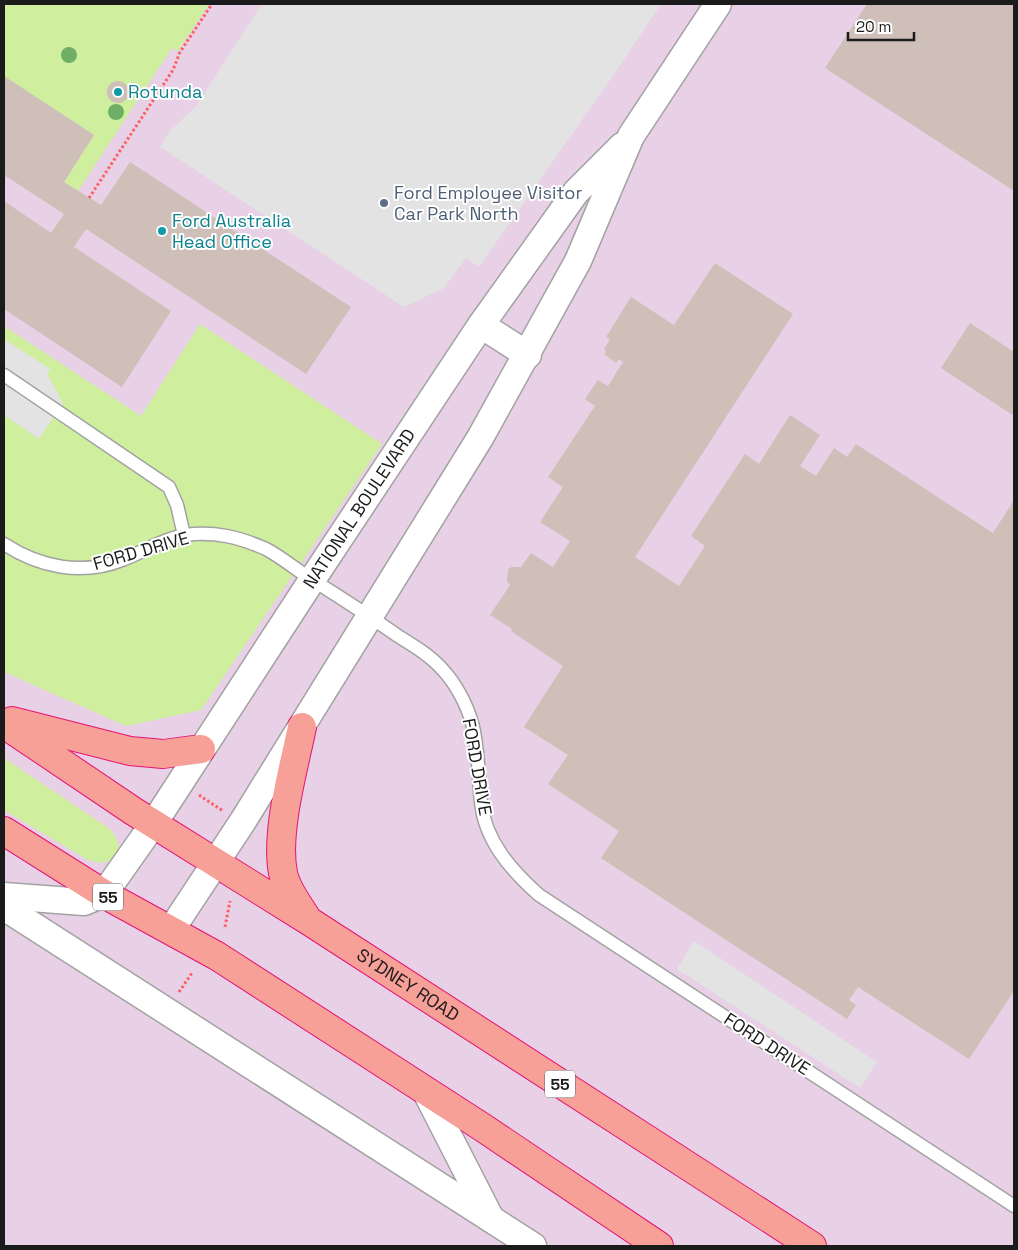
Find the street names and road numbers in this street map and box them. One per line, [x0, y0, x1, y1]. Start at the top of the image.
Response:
street label: NATIONAL BOULEVARD [298, 424, 420, 593]
street label: FORD DRIVE [90, 526, 191, 575]
street label: FORD DRIVE [458, 716, 497, 817]
road number: 55 [93, 884, 123, 910]
street label: SYDNEY ROAD [353, 943, 464, 1026]
street label: FORD DRIVE [720, 1007, 815, 1080]
road number: 55 [545, 1070, 575, 1098]

